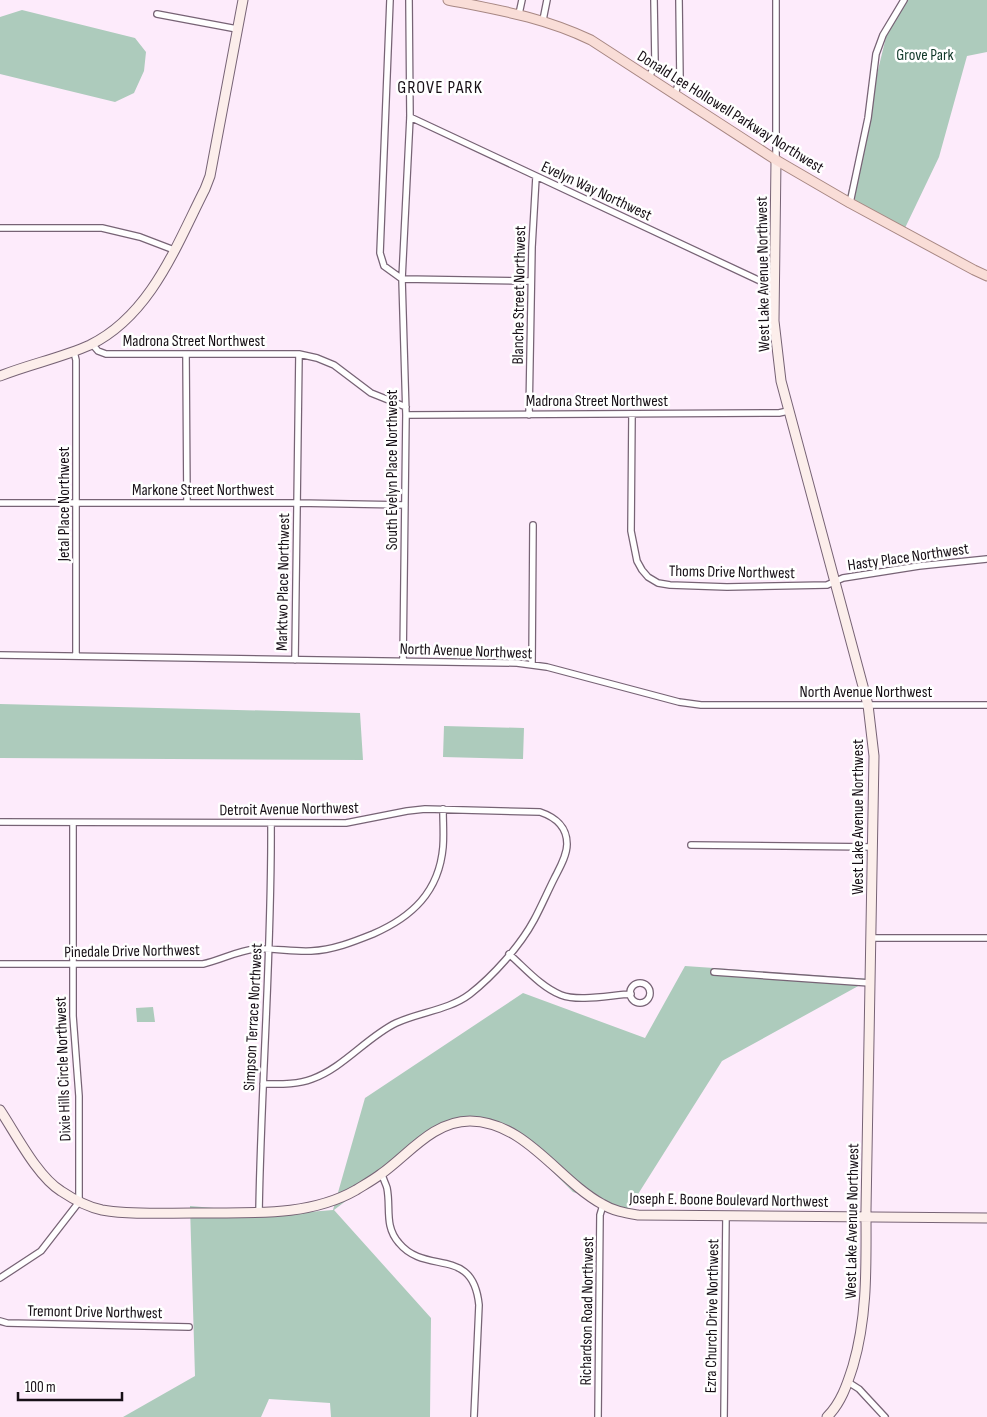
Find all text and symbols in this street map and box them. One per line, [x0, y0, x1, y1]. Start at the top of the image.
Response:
park label: Grove Park [896, 46, 954, 65]
street label: Donald Lee Hollowell Parkway Northwest [633, 47, 827, 178]
district label: GROVE PARK [397, 77, 483, 98]
street label: Evelyn Way Northwest [538, 157, 655, 225]
street label: West Lake Avenue Northwest [753, 196, 774, 352]
street label: Blanche Street Northwest [509, 225, 530, 365]
street label: Madrona Street Northwest [123, 332, 265, 351]
street label: South Evelyn Place Northwest [383, 390, 402, 550]
street label: Madrona Street Northwest [526, 392, 668, 411]
street label: Jetal Place Northwest [55, 447, 74, 562]
street label: Markone Street Northwest [132, 481, 274, 500]
street label: Marktwo Place Northwest [273, 513, 294, 651]
street label: Hasty Place Northwest [846, 540, 970, 575]
street label: Thoms Drive Northwest [669, 562, 795, 583]
street label: North Avenue Northwest [399, 640, 533, 663]
street label: North Avenue Northwest [800, 683, 933, 702]
street label: West Lake Avenue Northwest [849, 739, 868, 895]
street label: Detroit Avenue Northwest [219, 799, 359, 820]
street label: Pinedale Drive Northwest [64, 941, 200, 962]
street label: Simpson Terrace Northwest [240, 943, 267, 1092]
street label: Dixie Hills Circle Northwest [51, 996, 76, 1142]
street label: West Lake Avenue Northwest [842, 1143, 863, 1299]
street label: Joseph E. Boone Boulevard Northwest [628, 1189, 829, 1212]
street label: Richardson Road Northwest [577, 1236, 598, 1386]
street label: Ezra Church Drive Northwest [702, 1238, 723, 1393]
street label: Tremont Drive Northwest [27, 1302, 163, 1323]
scale bar [18, 1370, 121, 1402]
text: 100 m [25, 1378, 56, 1397]

